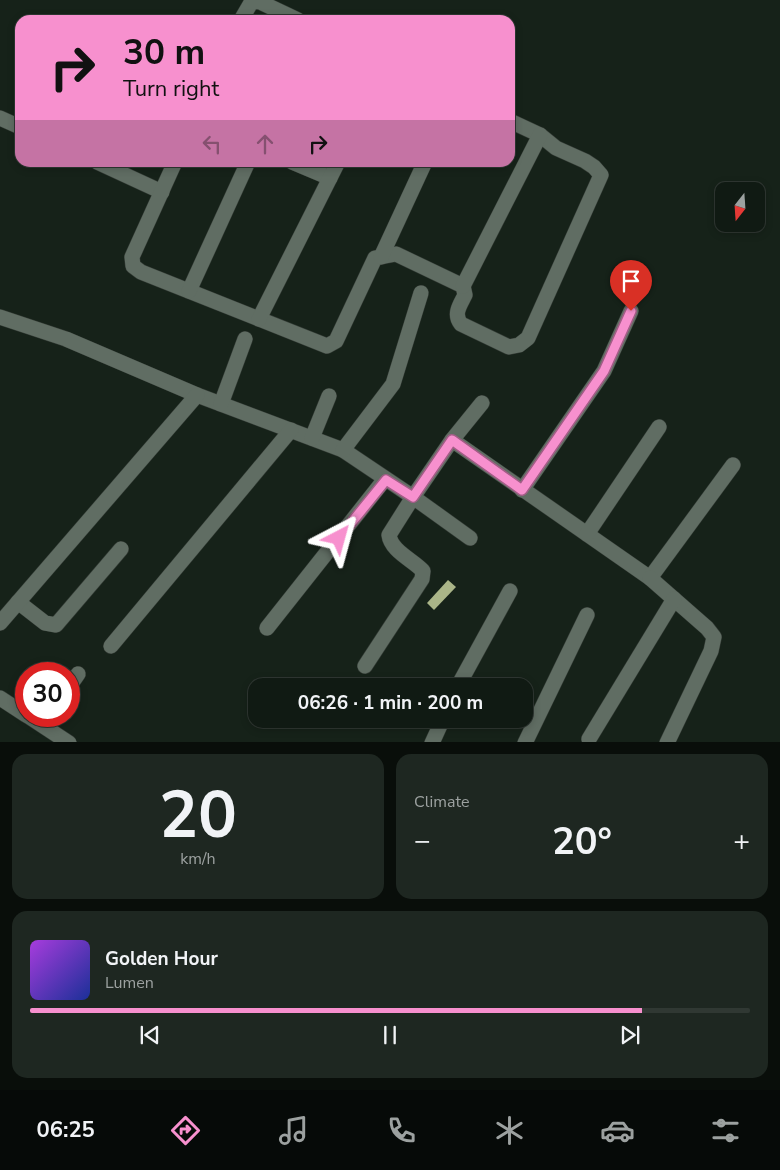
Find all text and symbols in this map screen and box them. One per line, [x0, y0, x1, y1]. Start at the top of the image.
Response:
text: 30 m [123, 29, 205, 76]
icon: right [40, 35, 105, 100]
text: Turn right [123, 74, 219, 104]
icon: left [198, 130, 226, 158]
icon: ahead [251, 130, 279, 158]
icon: right [304, 130, 332, 158]
north arrow [715, 182, 765, 232]
map controls [715, 182, 765, 232]
pin [610, 260, 652, 311]
icon: arrive [617, 267, 645, 295]
position arrow [312, 511, 364, 563]
speed limit sign: 30 [15, 662, 80, 727]
text: 06:26 · 1 min · 200 m [298, 690, 483, 716]
text: 20 [159, 771, 237, 860]
text: Climate [414, 791, 469, 813]
text: 20° [552, 816, 612, 867]
text: − [414, 822, 431, 860]
text: + [733, 822, 750, 860]
text: km/h [180, 848, 216, 870]
text: Golden Hour [105, 946, 218, 972]
text: Lumen [105, 972, 154, 994]
icon: previous [136, 1021, 164, 1049]
icon: pause [376, 1021, 404, 1049]
icon: next [616, 1021, 644, 1049]
icon: directions [168, 1113, 203, 1148]
icon: music [276, 1113, 311, 1148]
icon: phone [384, 1113, 419, 1148]
icon: climate [492, 1113, 527, 1148]
icon: car [600, 1113, 635, 1148]
icon: filters [708, 1113, 743, 1148]
text: 06:25 [37, 1115, 95, 1145]

